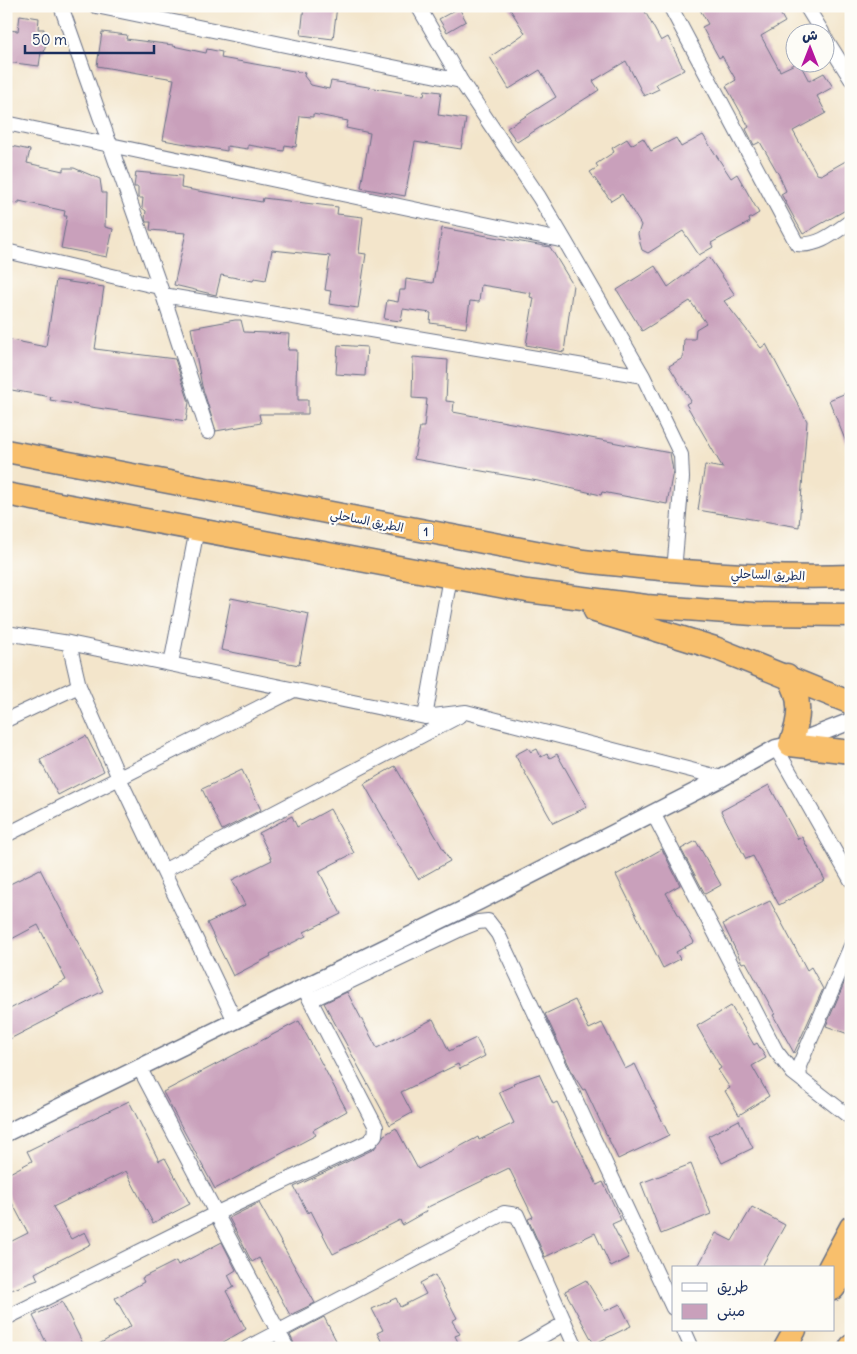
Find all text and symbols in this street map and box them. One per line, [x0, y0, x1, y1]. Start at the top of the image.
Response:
scale bar [25, 22, 154, 54]
north arrow [784, 22, 834, 72]
text: ش [802, 26, 818, 44]
text: 50 m [32, 30, 67, 49]
street label: الطريق الساحلي [329, 506, 405, 539]
road number: 1 [418, 524, 434, 540]
street label: الطريق الساحلي [731, 566, 805, 587]
legend [672, 1266, 834, 1332]
text: طريق [717, 1277, 749, 1296]
text: مبنى [717, 1301, 745, 1321]

